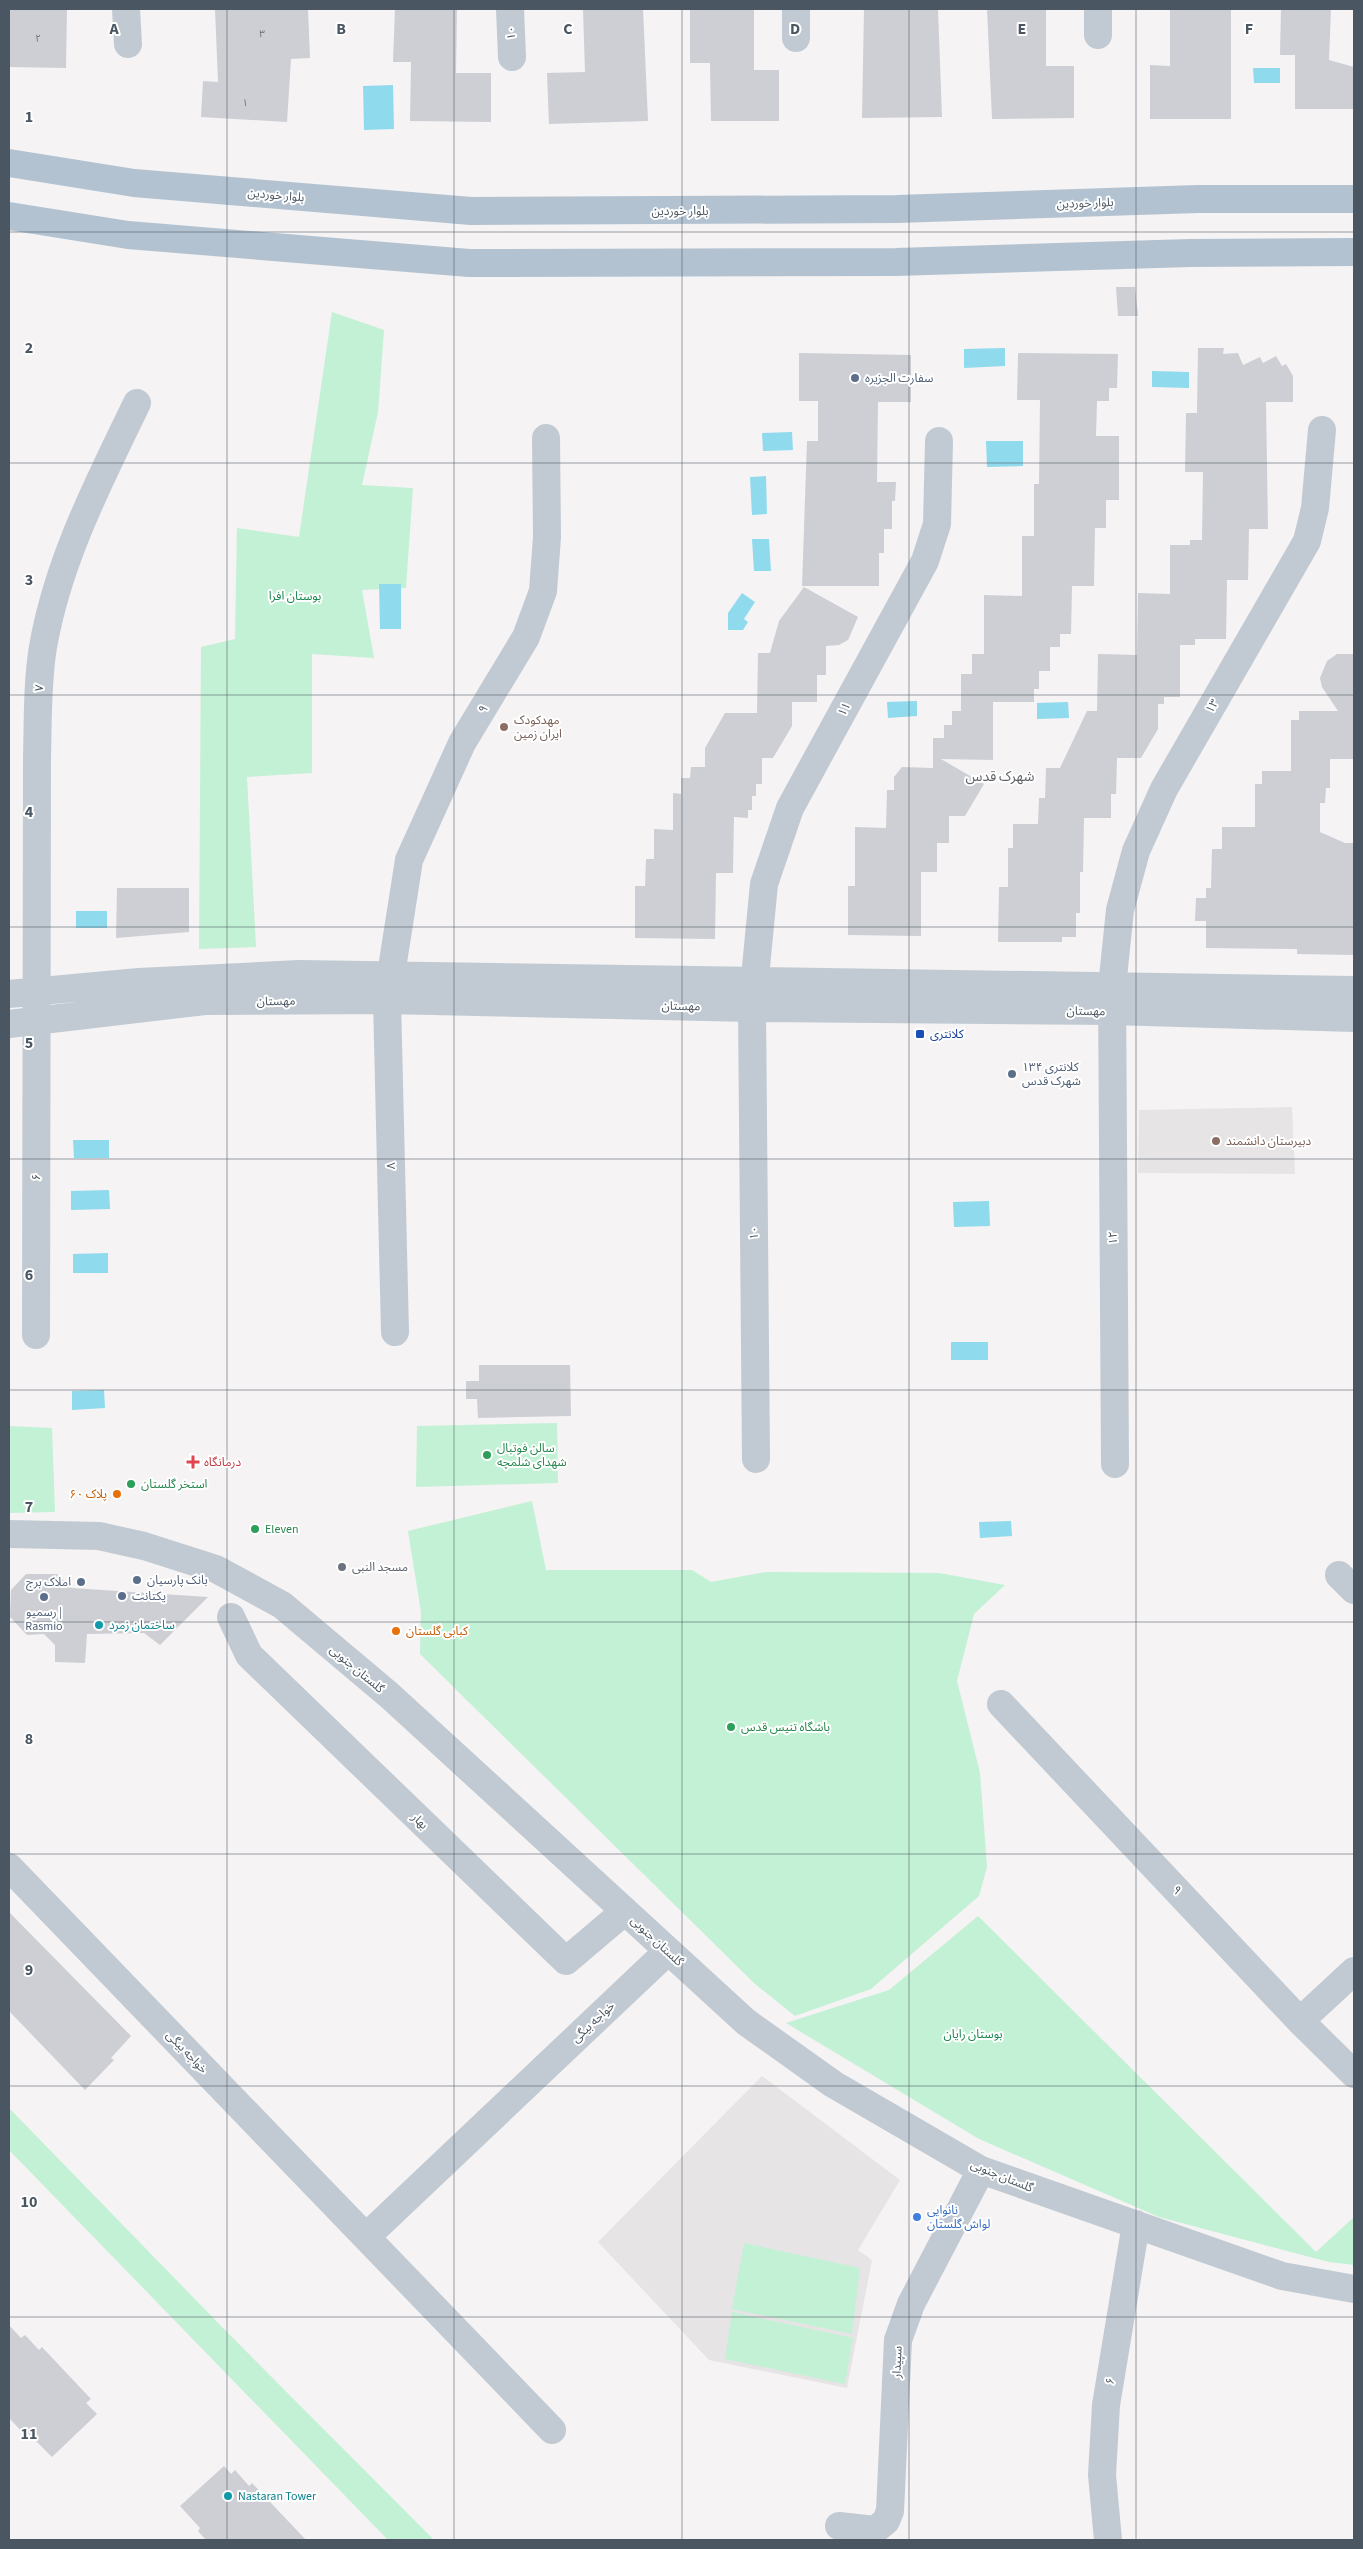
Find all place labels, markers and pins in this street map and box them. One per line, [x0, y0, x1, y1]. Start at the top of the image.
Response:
place label: سفارت الجزیره [865, 370, 933, 387]
marker: سفارت الجزیره [849, 372, 861, 384]
place label: مهدکودک ایران زمین [514, 712, 562, 743]
marker: مهدکودک ایران زمین [498, 721, 510, 733]
place label: کلانتری [930, 1026, 965, 1043]
marker: کلانتری [914, 1028, 926, 1040]
place label: کلانتری ۱۳۴ شهرک قدس [1022, 1059, 1081, 1090]
marker: کلانتری ۱۳۴ شهرک قدس [1006, 1068, 1018, 1080]
place label: دبیرستان دانشمند [1226, 1133, 1312, 1150]
marker: دبیرستان دانشمند [1210, 1135, 1222, 1147]
place label: سالن فوتبال شهدای شلمچه [497, 1440, 567, 1471]
marker: سالن فوتبال شهدای شلمچه [481, 1449, 493, 1461]
place label: درمانگاه [204, 1454, 241, 1471]
marker: درمانگاه [186, 1455, 200, 1469]
place label: استخر گلستان [141, 1476, 208, 1493]
marker: استخر گلستان [125, 1478, 137, 1490]
place label: پلاک ۶۰ [70, 1486, 107, 1503]
marker: پلاک ۶۰ [111, 1488, 123, 1500]
place label: Eleven [265, 1521, 298, 1538]
marker: Eleven [249, 1523, 261, 1535]
place label: مسجد النبی [352, 1559, 408, 1576]
marker: مسجد النبی [336, 1561, 348, 1573]
place label: بانک پارسیان [147, 1572, 208, 1589]
place label: املاک برج [26, 1574, 71, 1591]
marker: بانک پارسیان [131, 1574, 143, 1586]
marker: املاک برج [75, 1576, 87, 1588]
place label: یکتانت [132, 1588, 166, 1605]
marker: یکتانت [116, 1590, 128, 1602]
marker: رسمیو | Rasmio [38, 1591, 50, 1603]
place label: رسمیو | Rasmio [25, 1604, 63, 1635]
place label: ساختمان زمرد [109, 1617, 175, 1634]
marker: ساختمان زمرد [93, 1619, 105, 1631]
place label: کبابی گلستان [406, 1623, 469, 1640]
marker: کبابی گلستان [390, 1625, 402, 1637]
place label: باشگاه تنیس قدس [741, 1719, 830, 1736]
marker: باشگاه تنیس قدس [725, 1721, 737, 1733]
place label: نانوایی لواش گلستان [927, 2202, 990, 2233]
marker: نانوایی لواش گلستان [911, 2211, 923, 2223]
place label: Nastaran Tower [238, 2488, 317, 2505]
marker: Nastaran Tower [222, 2490, 234, 2502]

